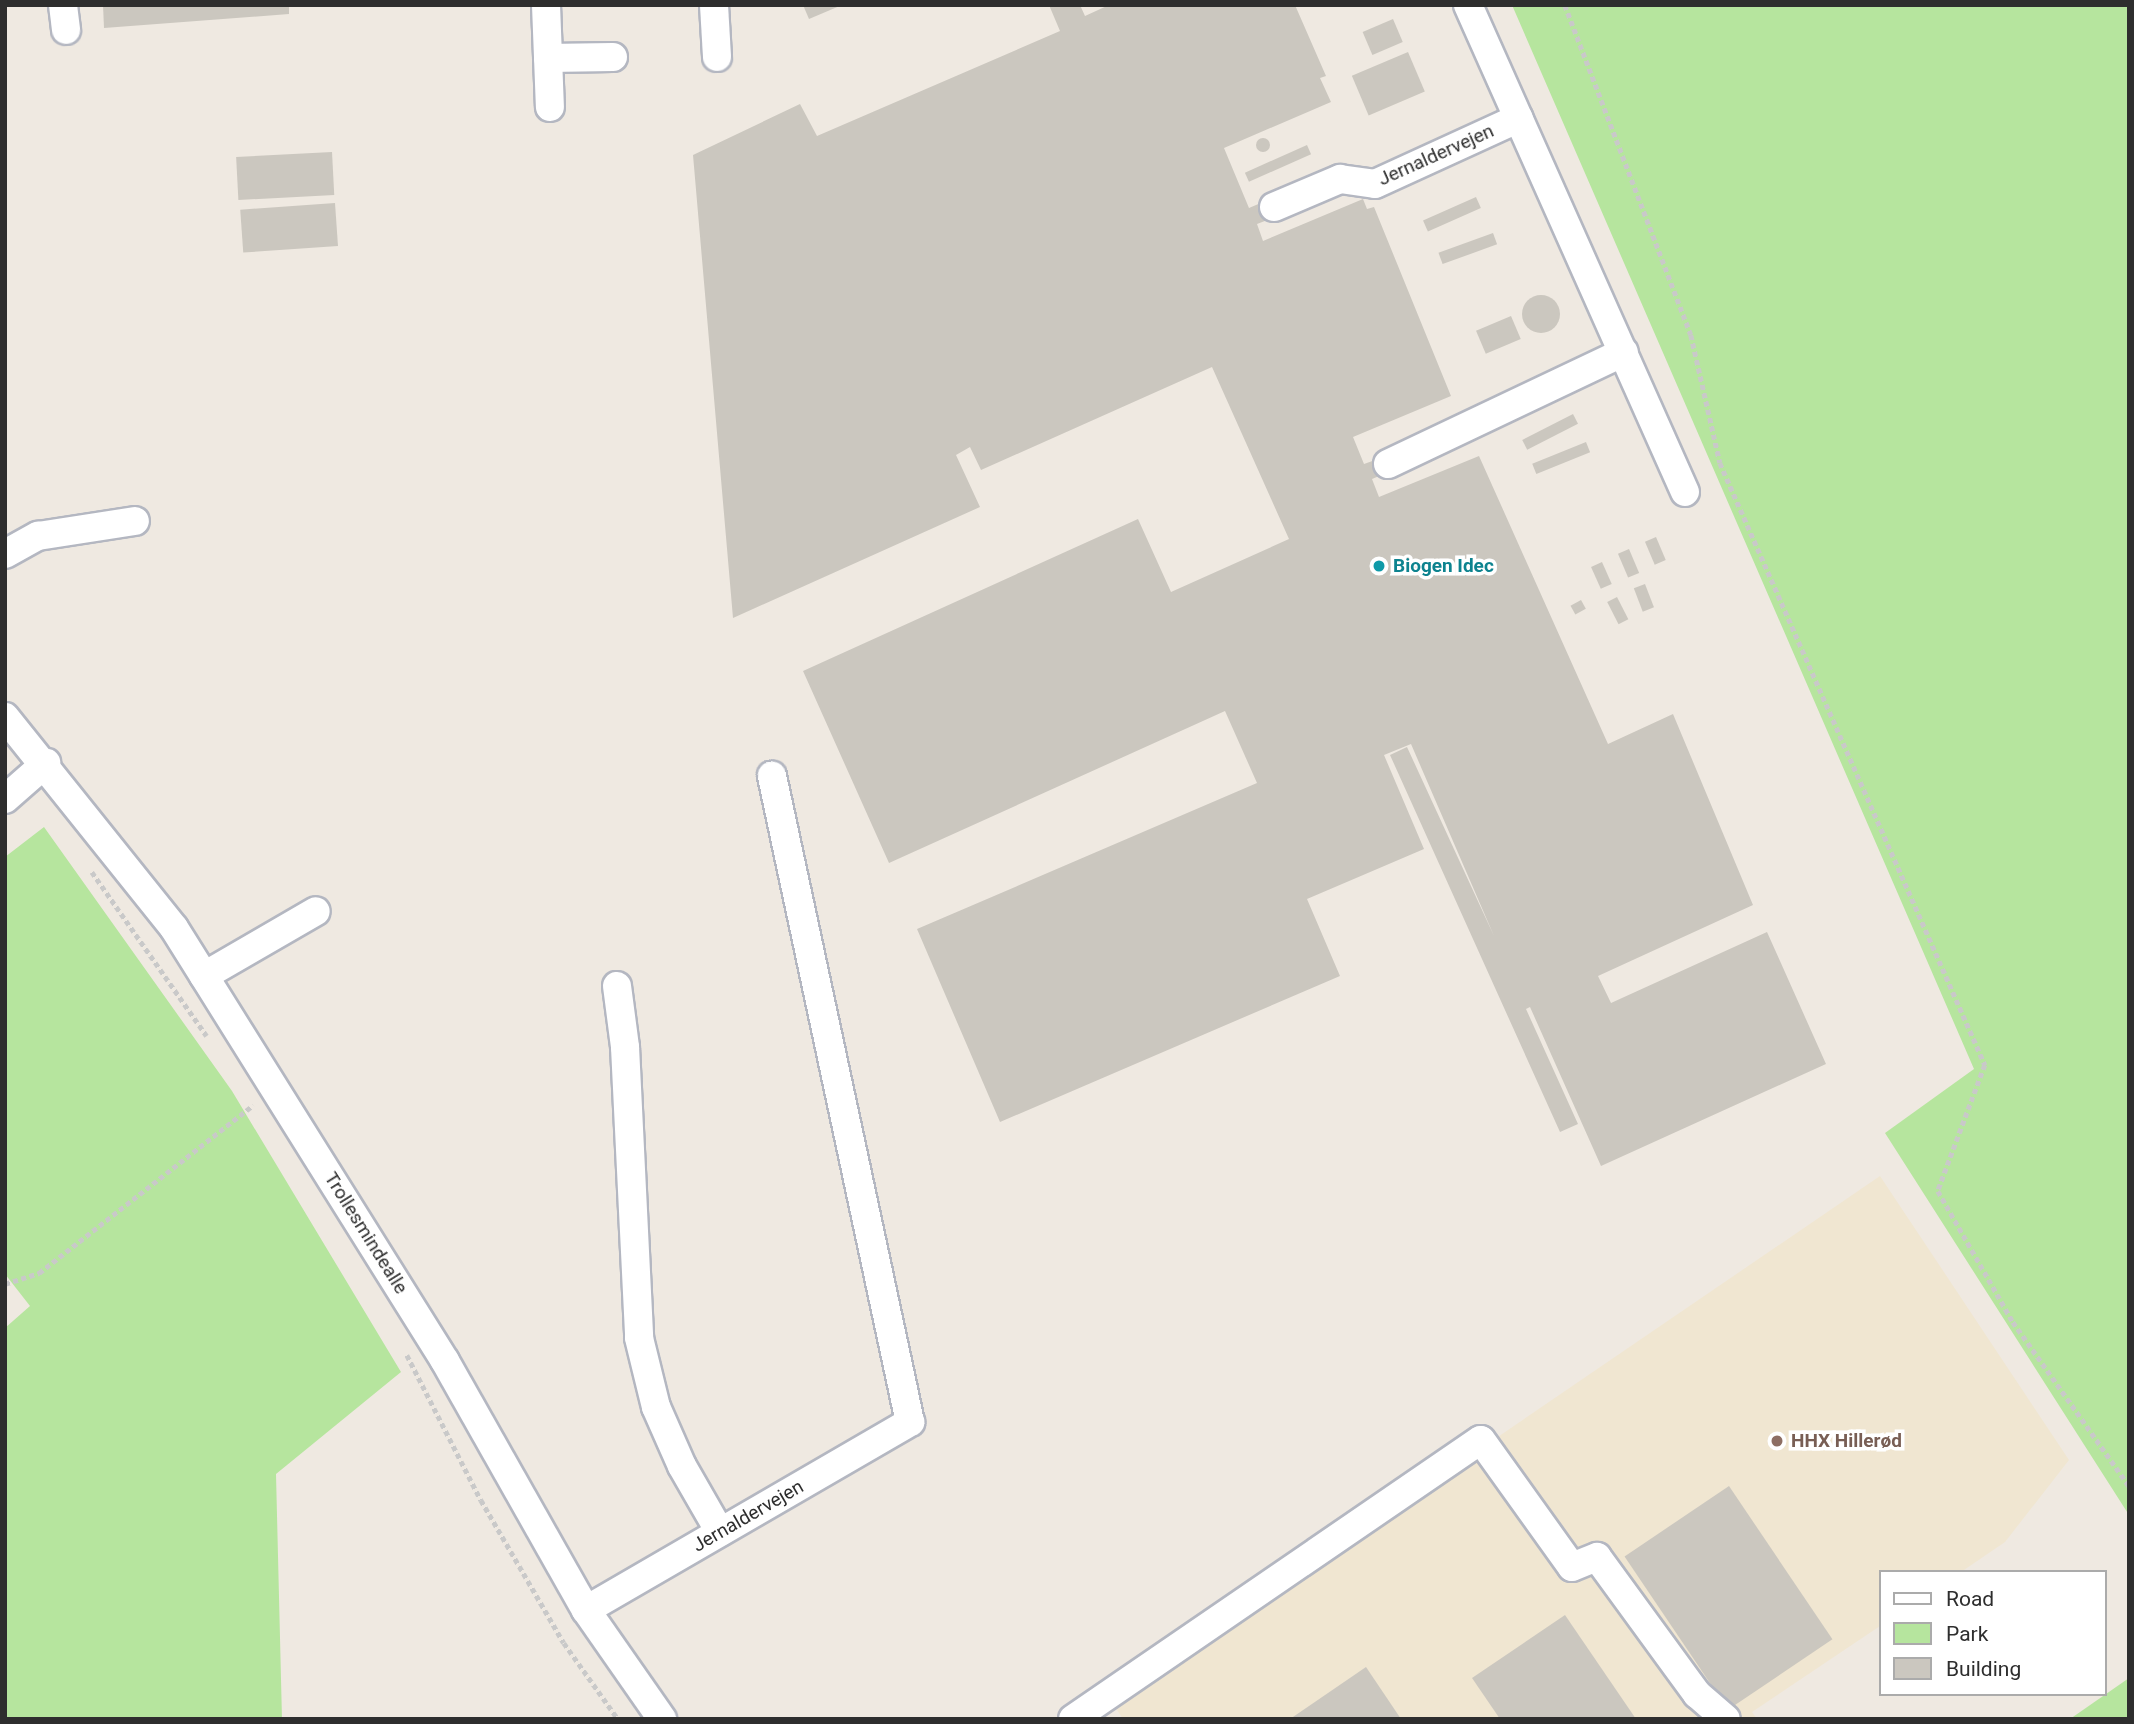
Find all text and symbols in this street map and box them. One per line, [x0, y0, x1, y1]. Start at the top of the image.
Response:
street label: Jernaldervejen [1375, 119, 1497, 191]
place label: Biogen Idec [1393, 555, 1494, 577]
marker: Biogen Idec [1371, 558, 1387, 574]
street label: Trollesmindealle [319, 1168, 413, 1298]
place label: HHX Hillerød [1791, 1430, 1902, 1452]
marker: HHX Hillerød [1769, 1433, 1785, 1449]
street label: Jernaldervejen [689, 1475, 807, 1557]
legend [1878, 1570, 2106, 1696]
text: Road [1946, 1587, 1994, 1611]
text: Park [1946, 1622, 1988, 1646]
text: Building [1946, 1657, 2021, 1681]

